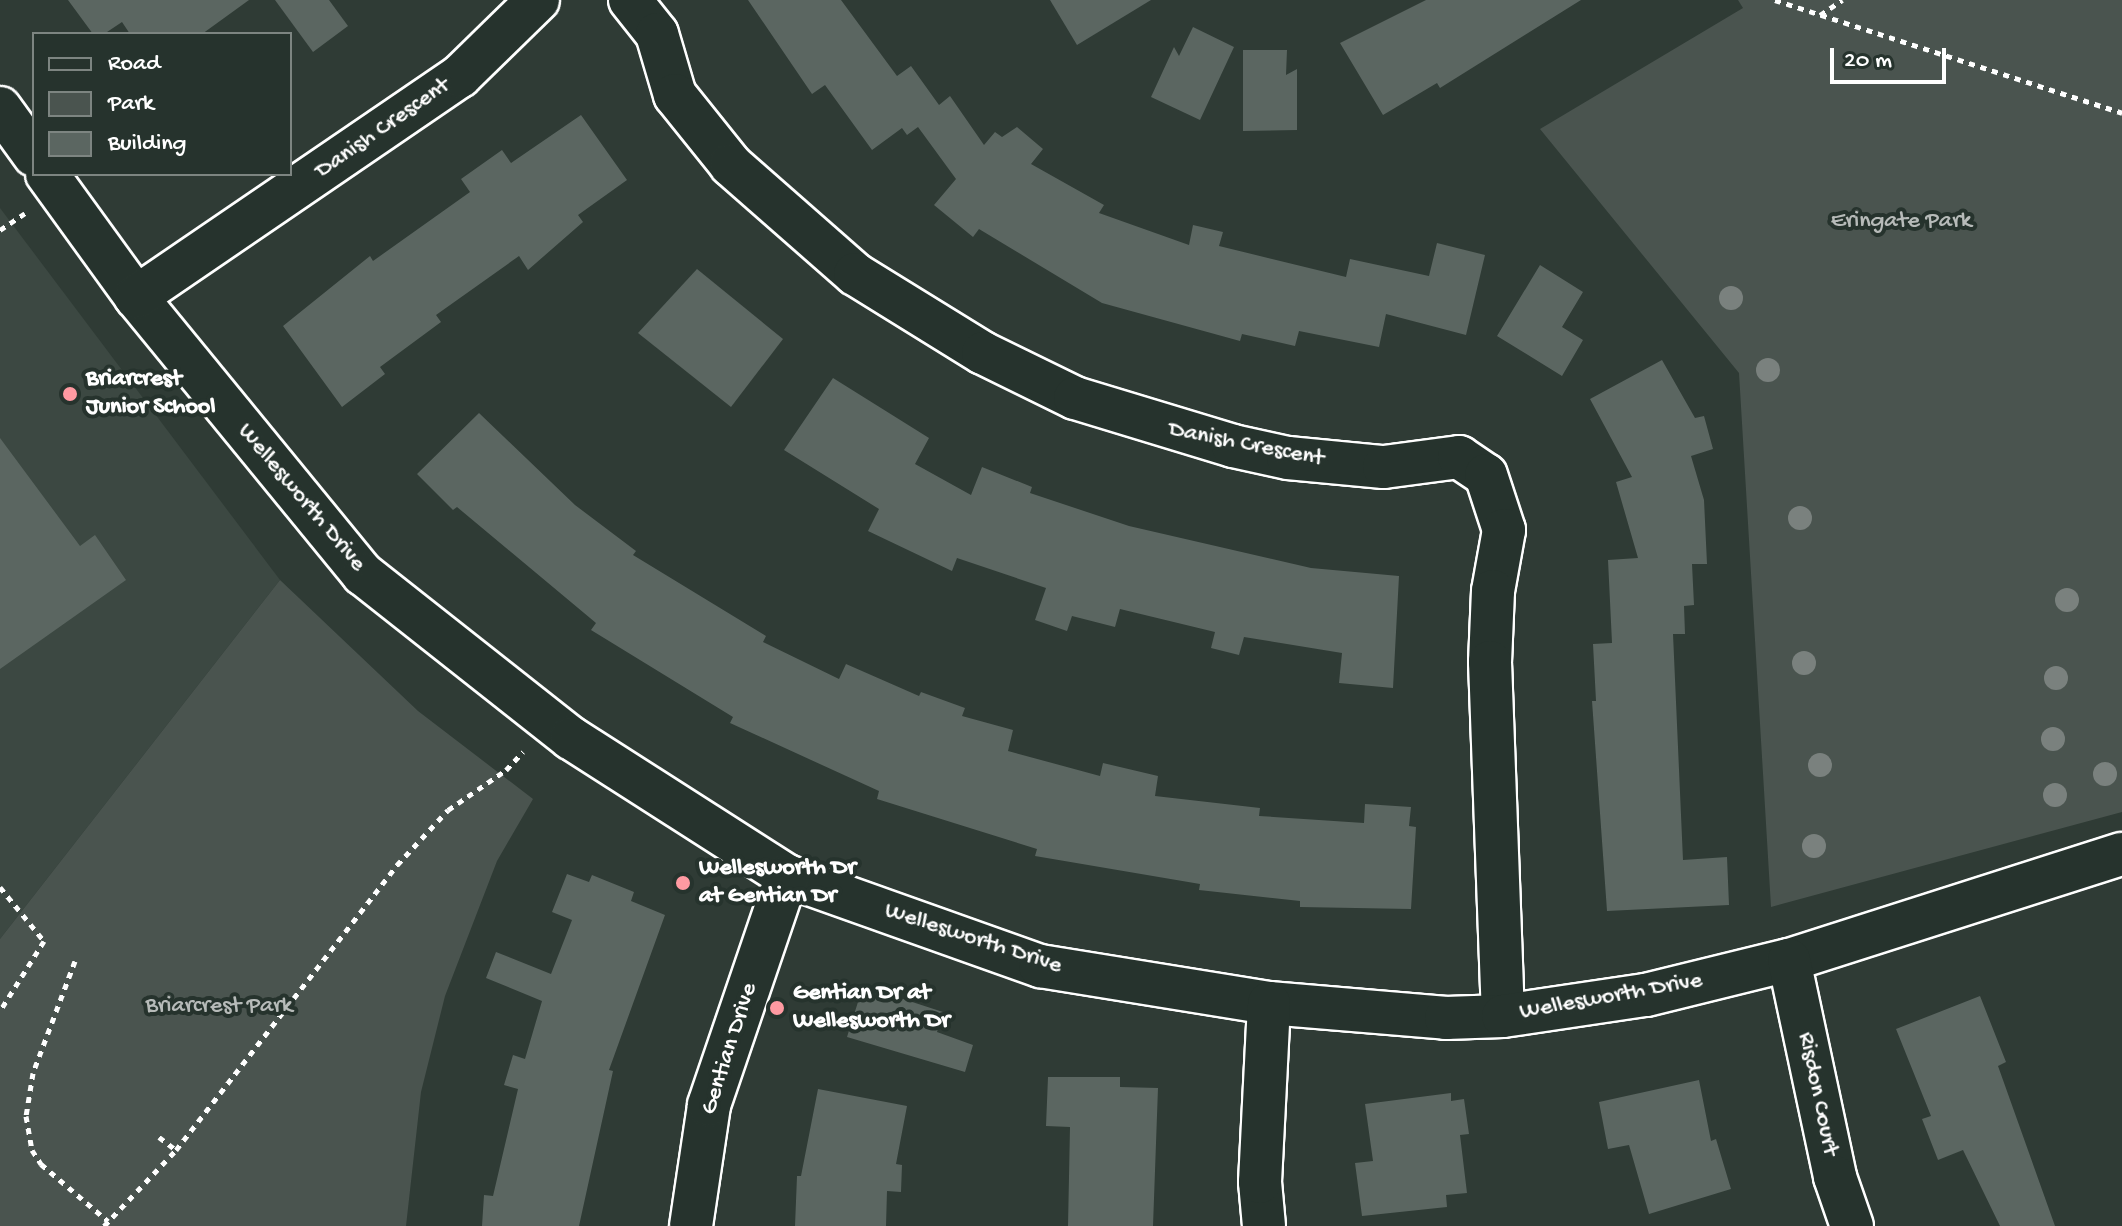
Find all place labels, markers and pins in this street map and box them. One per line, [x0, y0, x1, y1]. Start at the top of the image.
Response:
place label: Briarcrest Junior School [86, 366, 216, 422]
marker: Briarcrest Junior School [61, 385, 79, 403]
place label: Wellesworth Dr at Gentian Dr [699, 855, 856, 911]
marker: Wellesworth Dr at Gentian Dr [674, 874, 692, 892]
place label: Gentian Dr at Wellesworth Dr [793, 980, 950, 1036]
marker: Gentian Dr at Wellesworth Dr [768, 999, 786, 1017]

